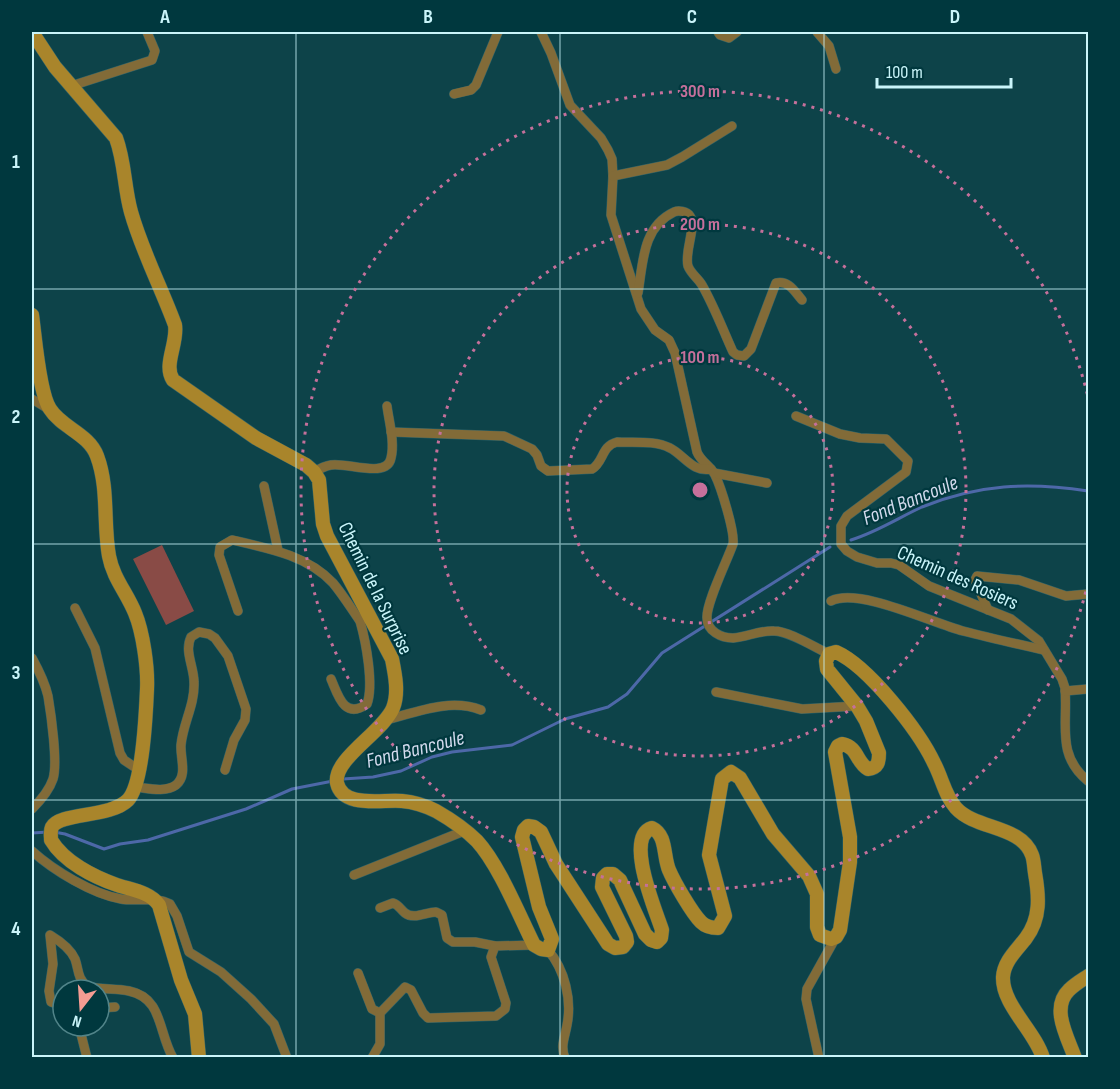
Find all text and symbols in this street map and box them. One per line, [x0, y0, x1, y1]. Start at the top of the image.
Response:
text: A [159, 5, 170, 29]
text: B [423, 5, 433, 29]
text: C [687, 5, 697, 29]
text: D [950, 5, 960, 29]
scale bar [877, 51, 1010, 89]
text: 100 m [886, 62, 923, 83]
text: 300 m [680, 81, 720, 102]
text: 1 [12, 150, 20, 174]
text: 200 m [680, 214, 720, 235]
text: 100 m [681, 347, 720, 368]
text: 2 [12, 405, 20, 429]
water label: Fond Bancoule [859, 470, 961, 531]
centre of rings [690, 480, 710, 500]
street label: Chemin de la Surprise [333, 518, 418, 659]
street label: Chemin des Rosiers [893, 540, 1022, 615]
text: 3 [12, 661, 21, 685]
water label: Fond Bancoule [363, 725, 467, 774]
text: 4 [11, 917, 21, 941]
north arrow [51, 978, 111, 1038]
text: N [70, 1011, 84, 1031]

